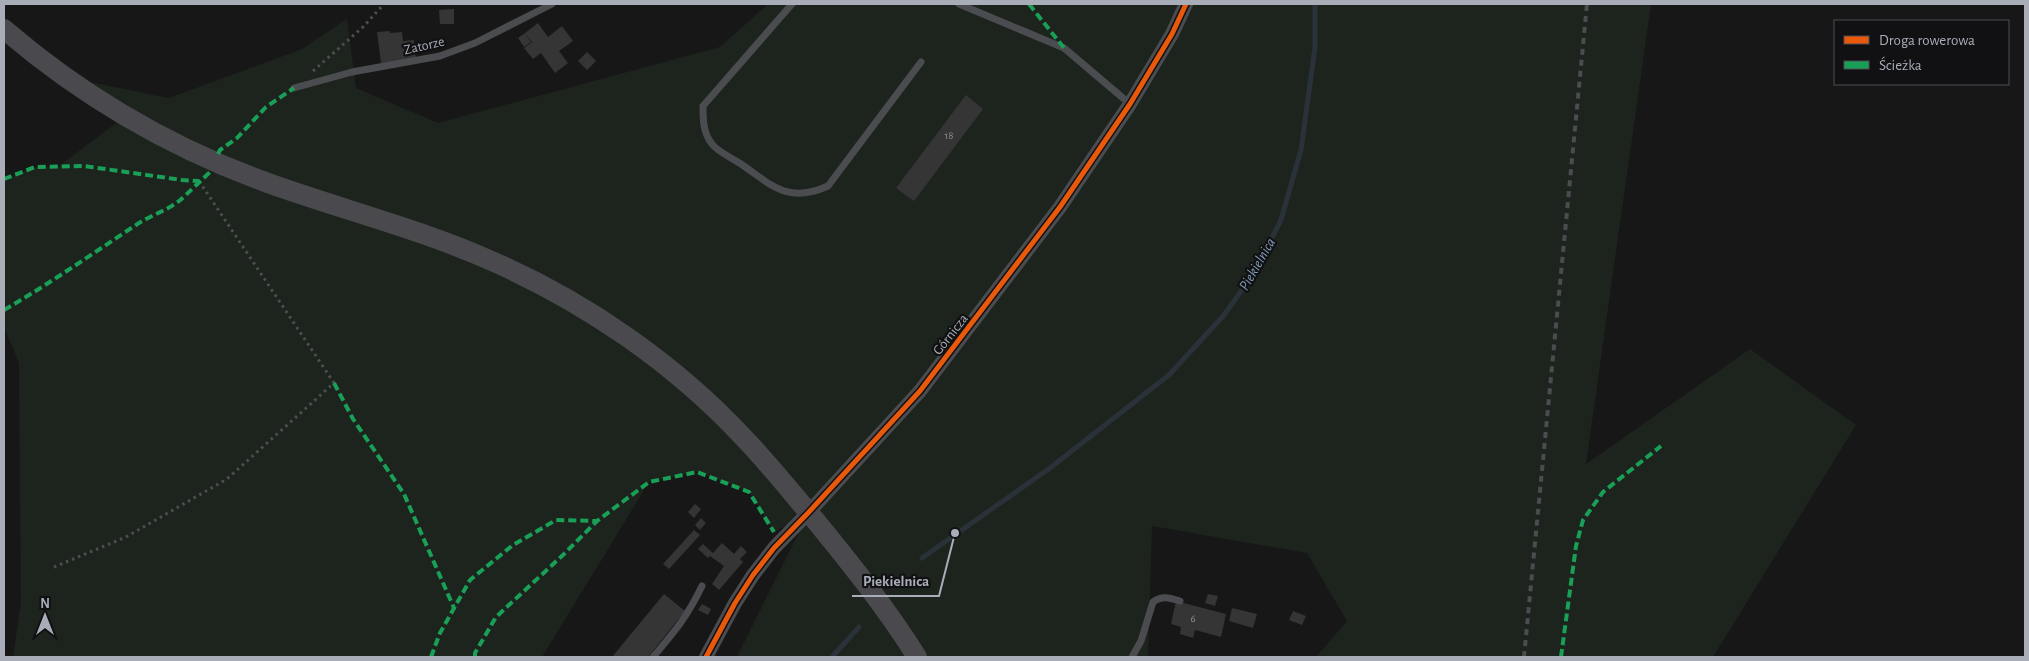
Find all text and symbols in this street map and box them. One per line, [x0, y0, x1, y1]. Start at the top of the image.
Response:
legend [1834, 20, 2009, 85]
text: Droga rowerowa [1879, 33, 1975, 48]
street label: Zatorze [402, 34, 446, 57]
text: Ścieżka [1879, 56, 1922, 73]
house number: 18 [945, 130, 954, 141]
water label: Piekielnica [1236, 235, 1278, 293]
street label: Górnicza [931, 311, 971, 358]
callout: Piekielnica [852, 566, 939, 596]
text: Piekielnica [863, 574, 929, 589]
north arrow [20, 591, 70, 641]
text: N [40, 597, 50, 611]
house number: 6 [1190, 613, 1196, 624]

